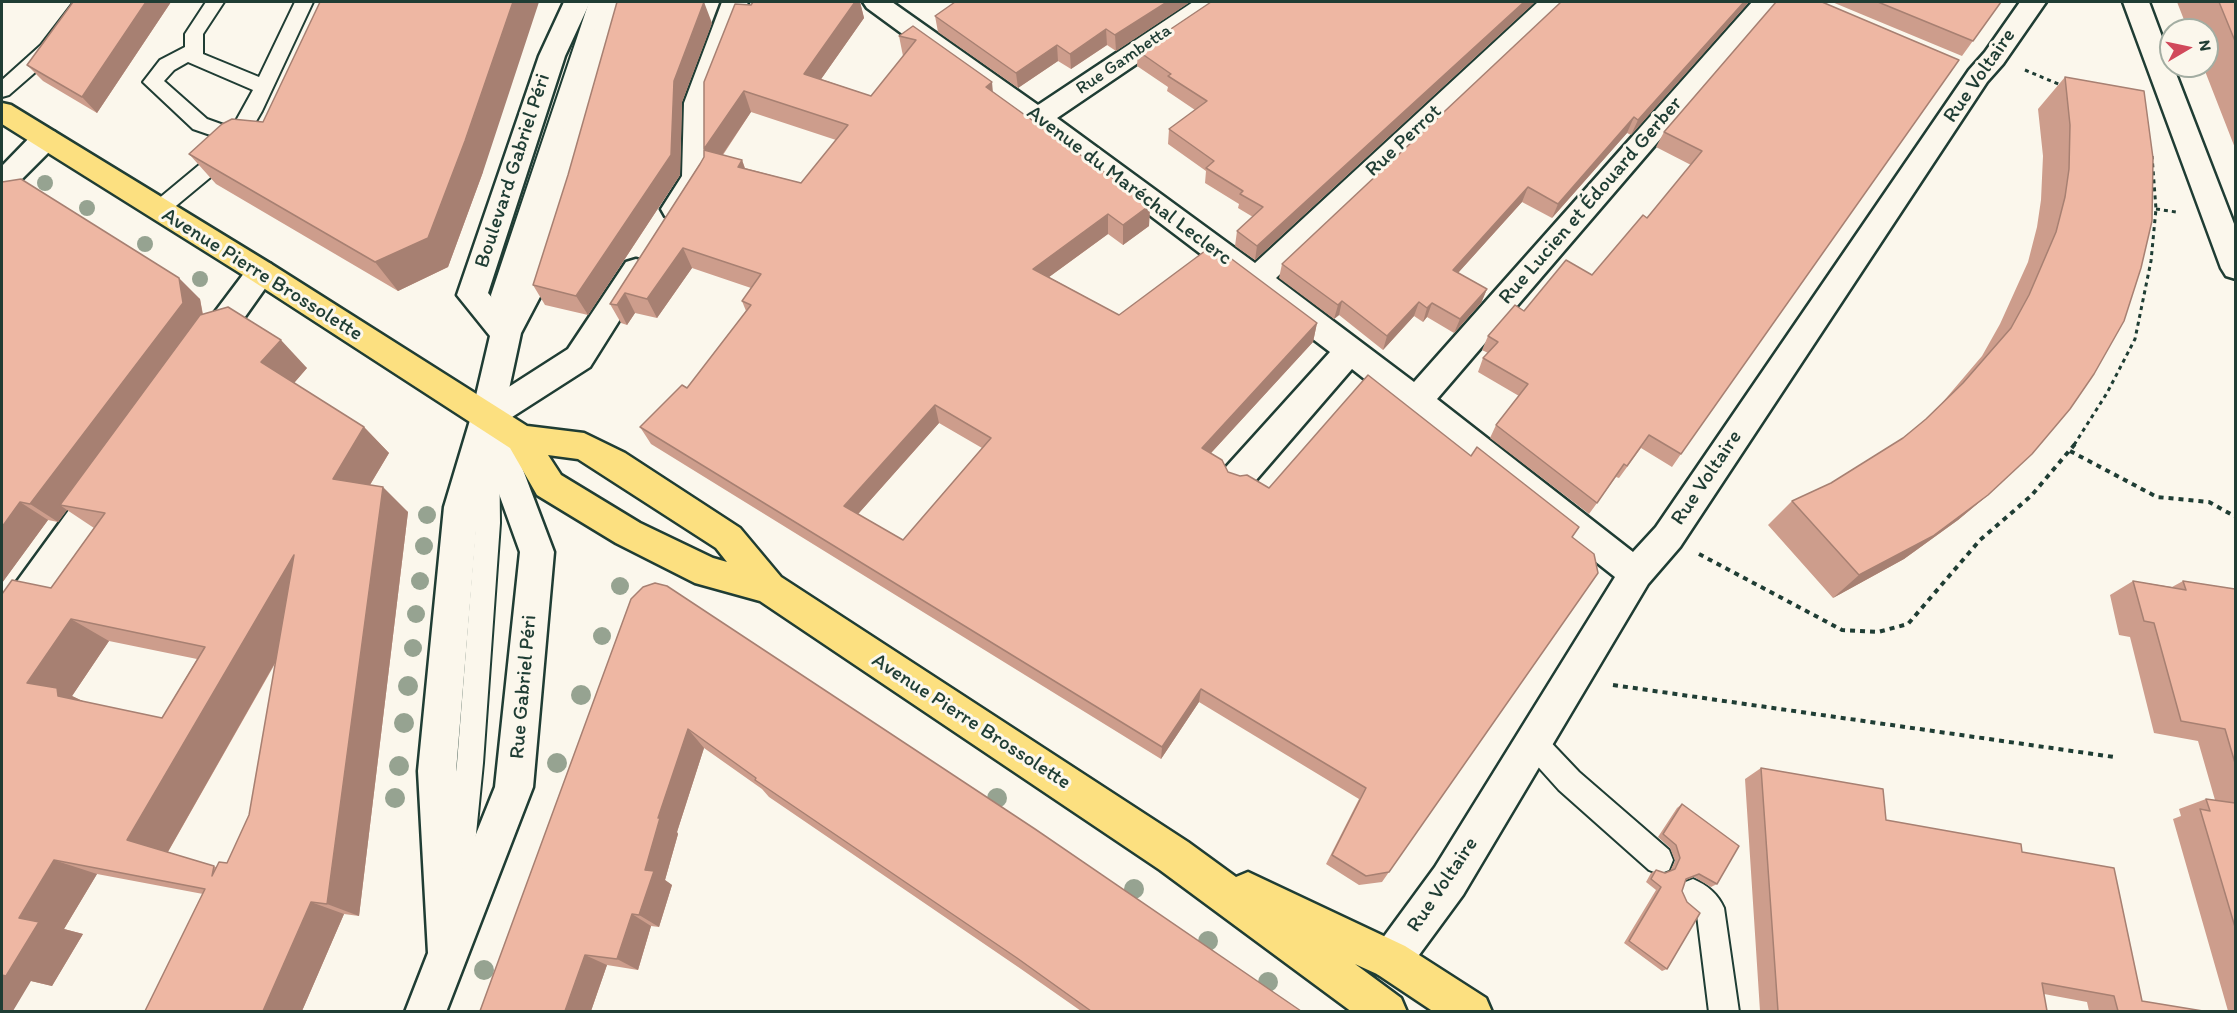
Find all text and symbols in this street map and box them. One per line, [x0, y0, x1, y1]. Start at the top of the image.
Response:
north arrow [2159, 18, 2219, 78]
street label: Rue Gambetta [1072, 20, 1176, 100]
street label: Rue Voltaire [1938, 24, 2022, 128]
text: N [2195, 39, 2216, 52]
street label: Boulevard Gabriel Péri [470, 71, 556, 271]
street label: Rue Lucien et Édouard Gerber [1494, 92, 1688, 310]
street label: Rue Perrot [1361, 99, 1447, 183]
street label: Avenue du Maréchal Leclerc [1021, 101, 1237, 271]
street label: Avenue Pierre Brossolette [157, 203, 367, 347]
street label: Rue Voltaire [1666, 426, 1748, 530]
street label: Rue Gabriel Péri [505, 614, 543, 760]
street label: Avenue Pierre Brossolette [867, 648, 1075, 796]
street label: Rue Voltaire [1402, 833, 1484, 937]

